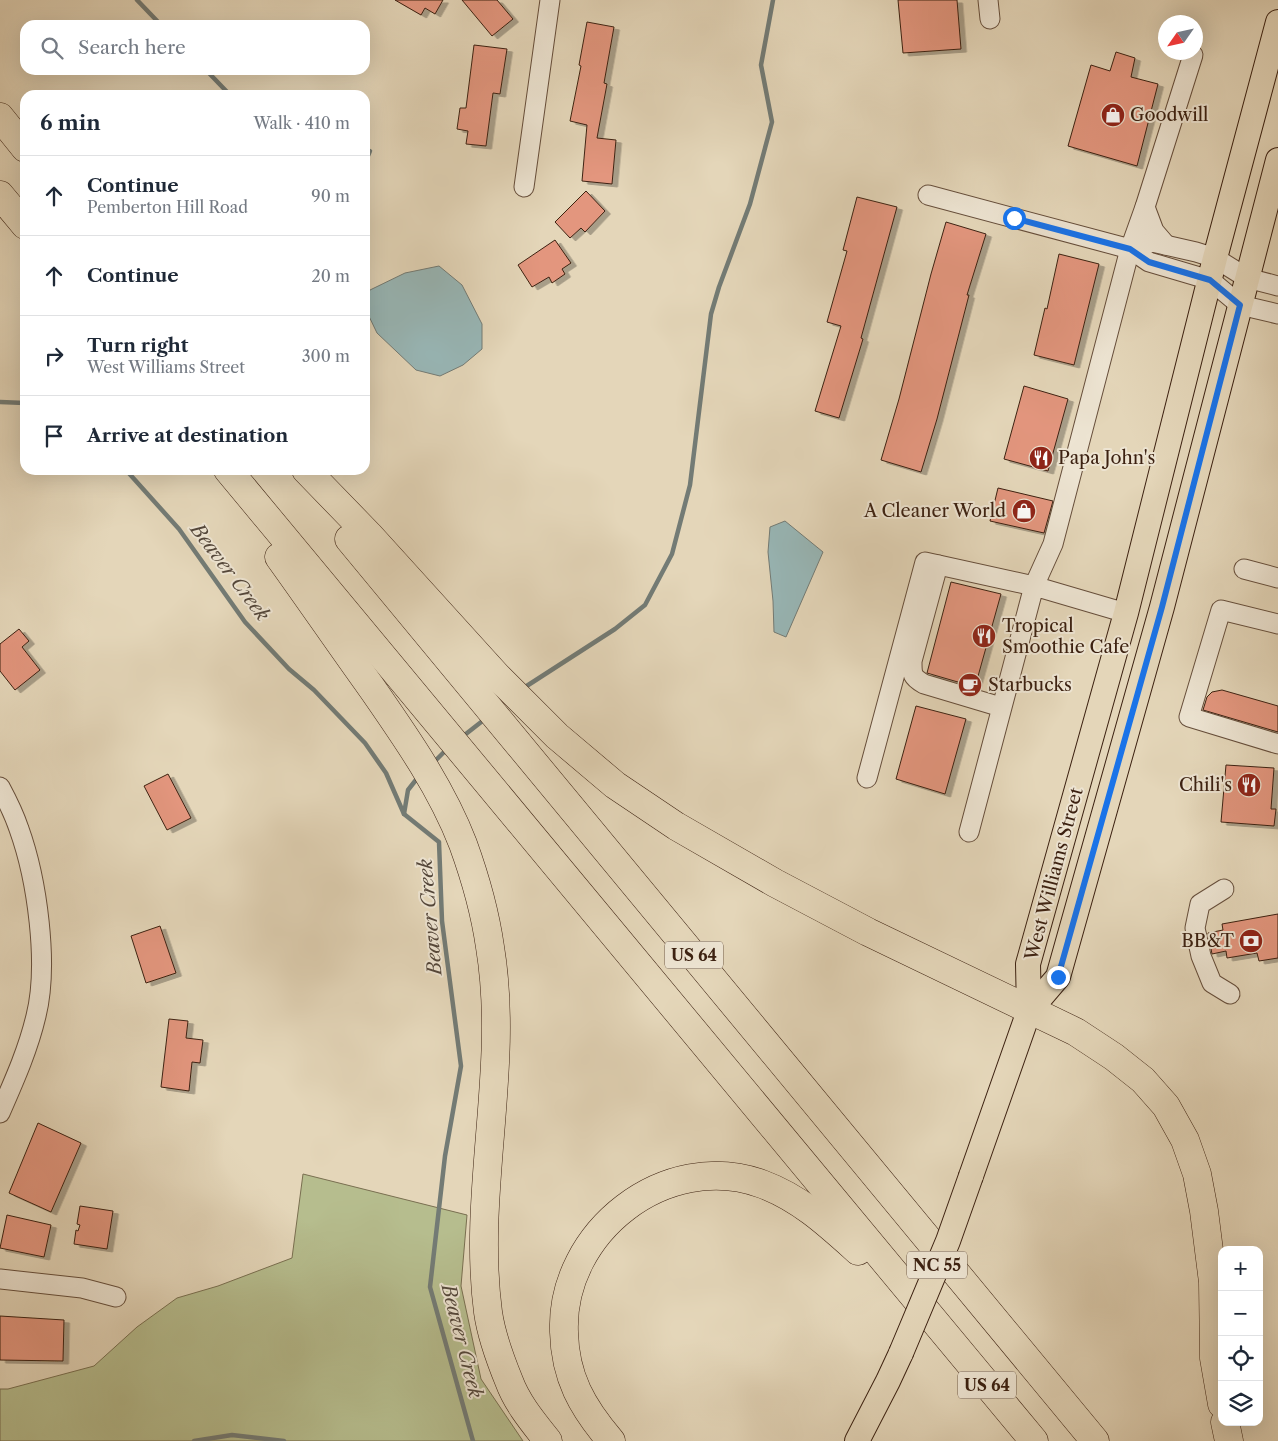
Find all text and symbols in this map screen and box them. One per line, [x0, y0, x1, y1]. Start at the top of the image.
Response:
north arrow [1158, 15, 1203, 60]
search box [20, 20, 370, 75]
icon: search [38, 34, 66, 62]
text: Search here [78, 36, 186, 59]
shop icon: Goodwill [1100, 102, 1126, 128]
place label: Goodwill [1130, 104, 1208, 126]
text: 6 min [40, 110, 101, 135]
text: Walk · 410 m [253, 113, 350, 133]
text: Continue [87, 174, 179, 197]
icon: ahead [40, 182, 68, 210]
text: 90 m [311, 186, 350, 206]
text: Pemberton Hill Road [87, 197, 248, 217]
route start [1003, 207, 1026, 230]
icon: ahead [40, 262, 68, 290]
text: Continue [87, 264, 179, 287]
text: 20 m [311, 266, 350, 286]
text: Turn right [87, 334, 188, 357]
icon: right [40, 342, 68, 370]
text: 300 m [302, 346, 350, 366]
text: West Williams Street [87, 357, 245, 377]
icon: arrive [40, 422, 68, 450]
text: Arrive at destination [87, 424, 288, 447]
restaurant icon: Papa John's [1028, 445, 1054, 471]
place label: Papa John's [1058, 447, 1155, 469]
shop icon: A Cleaner World [1011, 498, 1037, 524]
place label: A Cleaner World [863, 500, 1006, 522]
water label: Beaver Creek [185, 517, 274, 625]
place label: Tropical Smoothie Cafe [1002, 615, 1129, 658]
restaurant icon: Tropical Smoothie Cafe [971, 623, 997, 649]
cafe icon: Starbucks [957, 672, 983, 698]
place label: Starbucks [988, 674, 1072, 696]
restaurant icon: Chili's [1236, 772, 1262, 798]
place label: Chili's [1179, 774, 1232, 796]
street label: West Williams Street [1020, 785, 1088, 964]
water label: Beaver Creek [413, 858, 447, 978]
bank icon: BB&T [1238, 928, 1264, 954]
place label: BB&T [1181, 930, 1235, 952]
road number: US 64 [665, 942, 723, 968]
route end [1047, 966, 1070, 989]
map controls [1218, 1246, 1263, 1426]
button: + [1218, 1246, 1263, 1291]
road number: NC 55 [907, 1252, 967, 1278]
water label: Beaver Creek [436, 1280, 487, 1400]
button: − [1218, 1291, 1263, 1336]
button: locate [1218, 1336, 1263, 1381]
road number: US 64 [958, 1372, 1016, 1398]
button: layers [1218, 1381, 1263, 1426]

